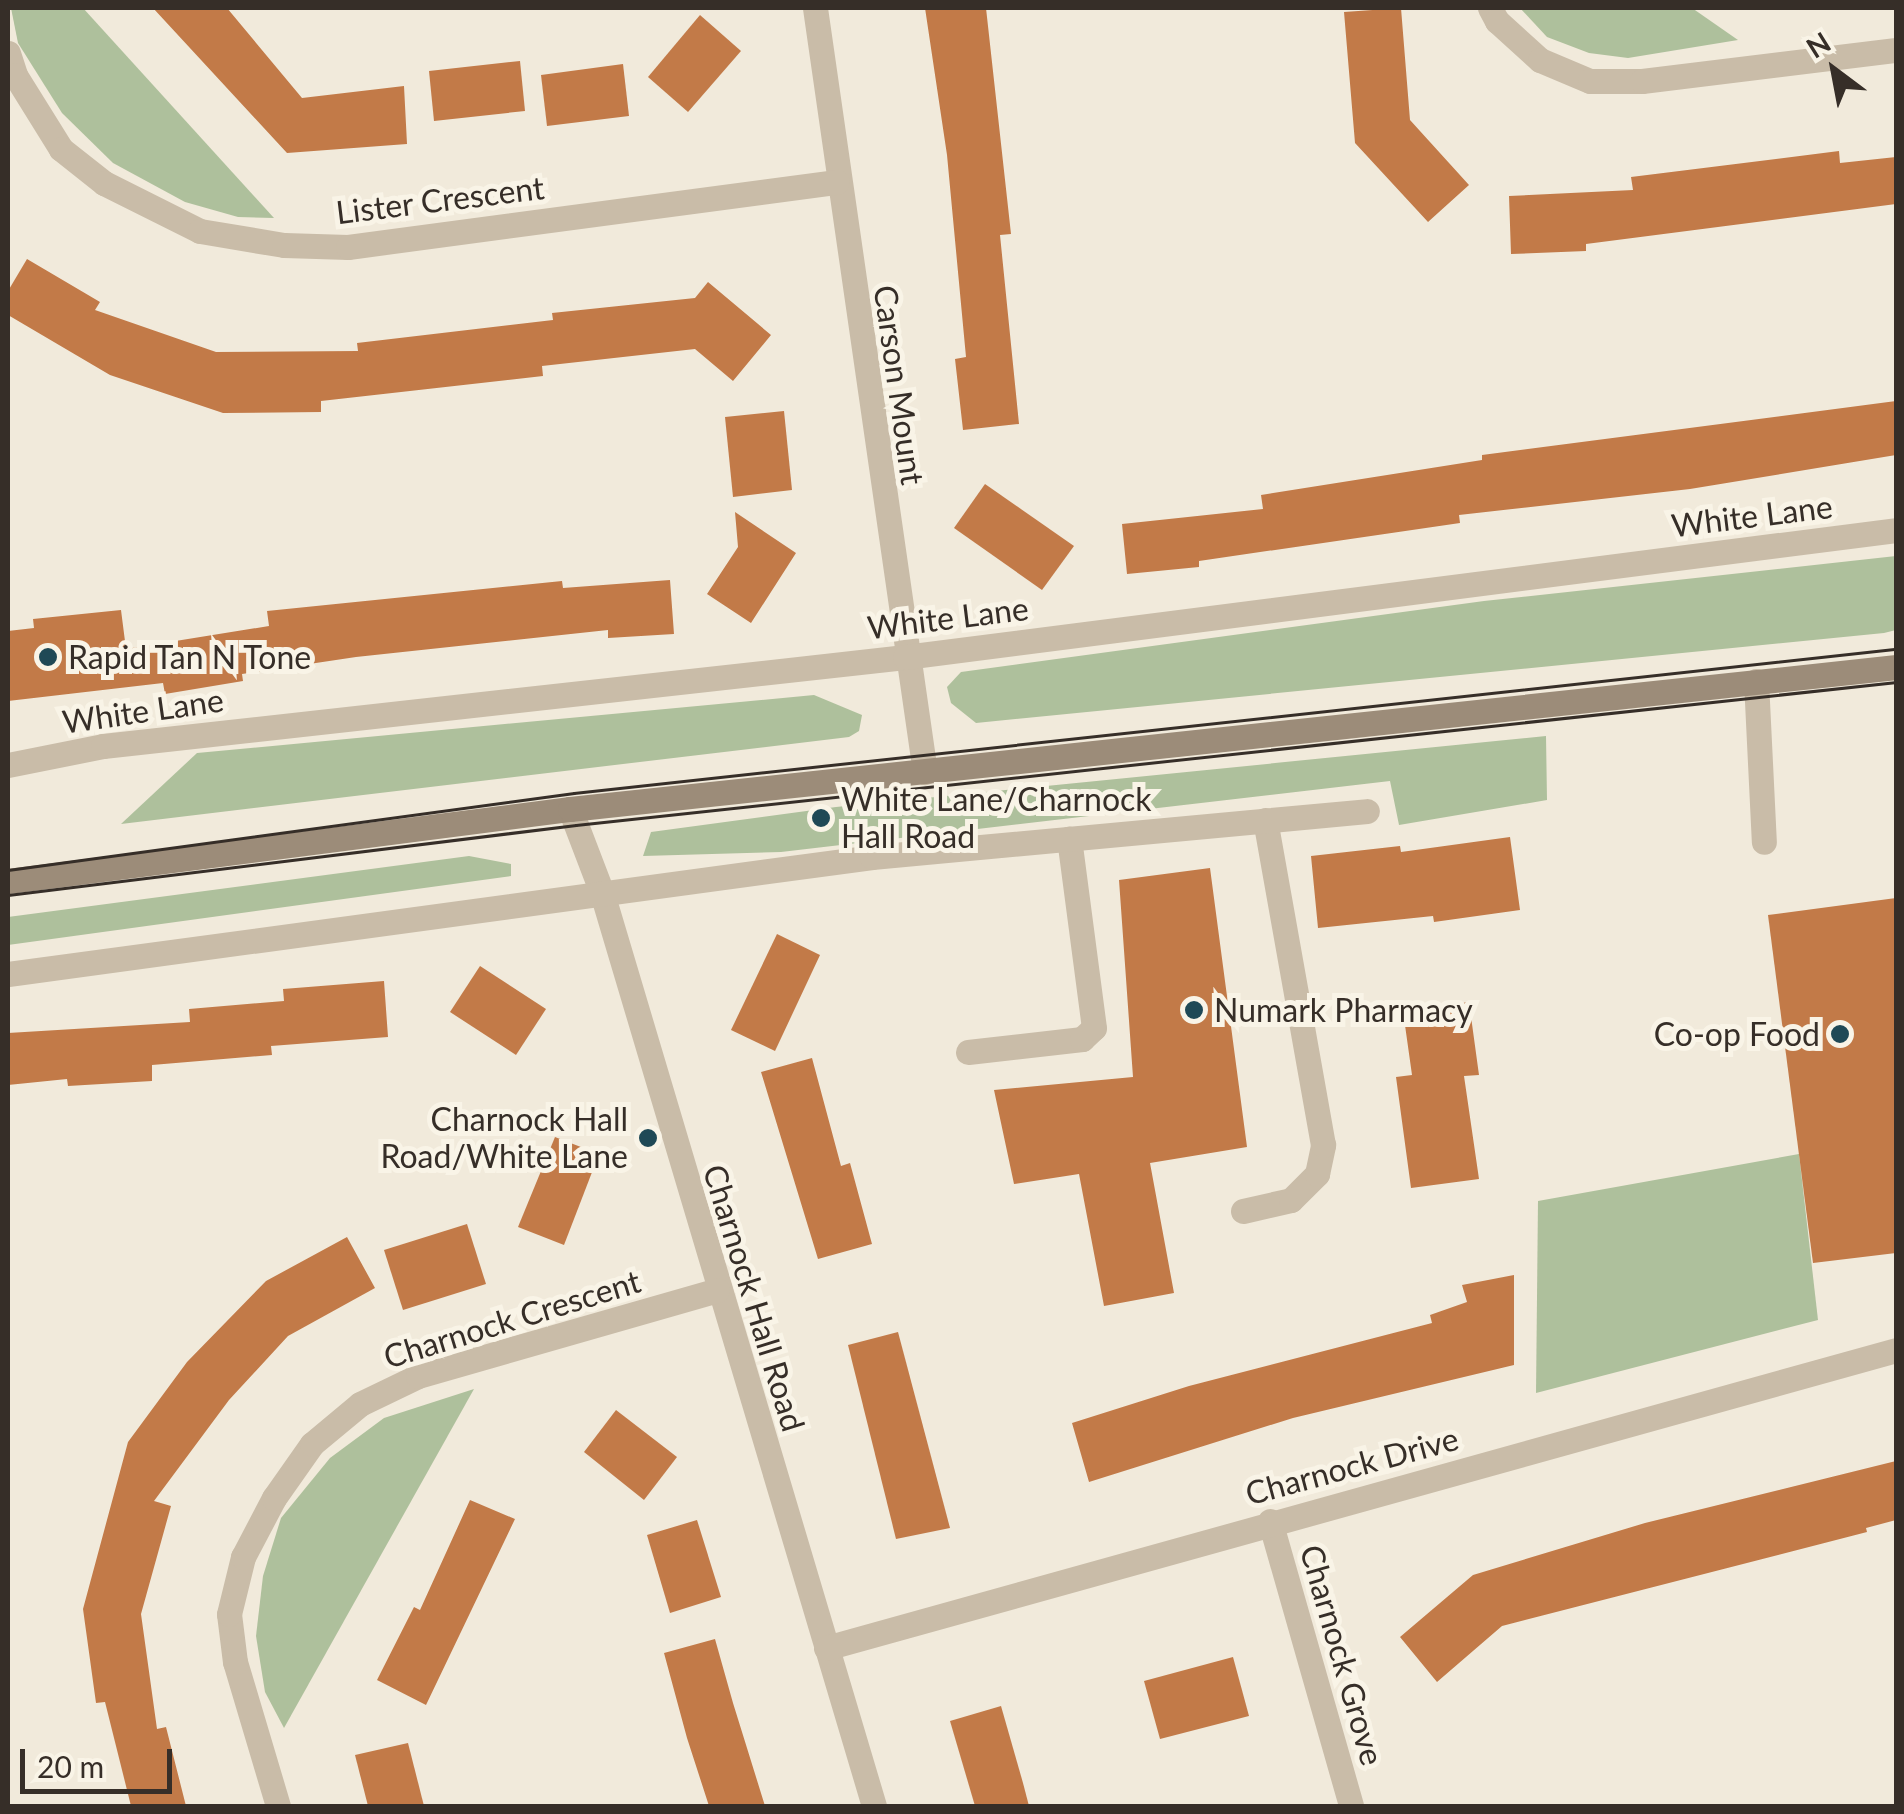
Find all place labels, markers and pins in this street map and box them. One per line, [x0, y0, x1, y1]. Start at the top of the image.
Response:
place label: Rapid Tan N Tone [68, 638, 313, 676]
marker: Rapid Tan N Tone [37, 646, 59, 668]
place label: White Lane/Charnock Hall Road [841, 781, 1152, 856]
marker: White Lane/Charnock Hall Road [810, 807, 832, 829]
place label: Numark Pharmacy [1214, 991, 1473, 1029]
marker: Numark Pharmacy [1183, 999, 1205, 1021]
place label: Co-op Food [1654, 1015, 1820, 1053]
marker: Co-op Food [1829, 1023, 1851, 1045]
place label: Charnock Hall Road/White Lane [380, 1101, 628, 1176]
marker: Charnock Hall Road/White Lane [637, 1127, 659, 1149]

